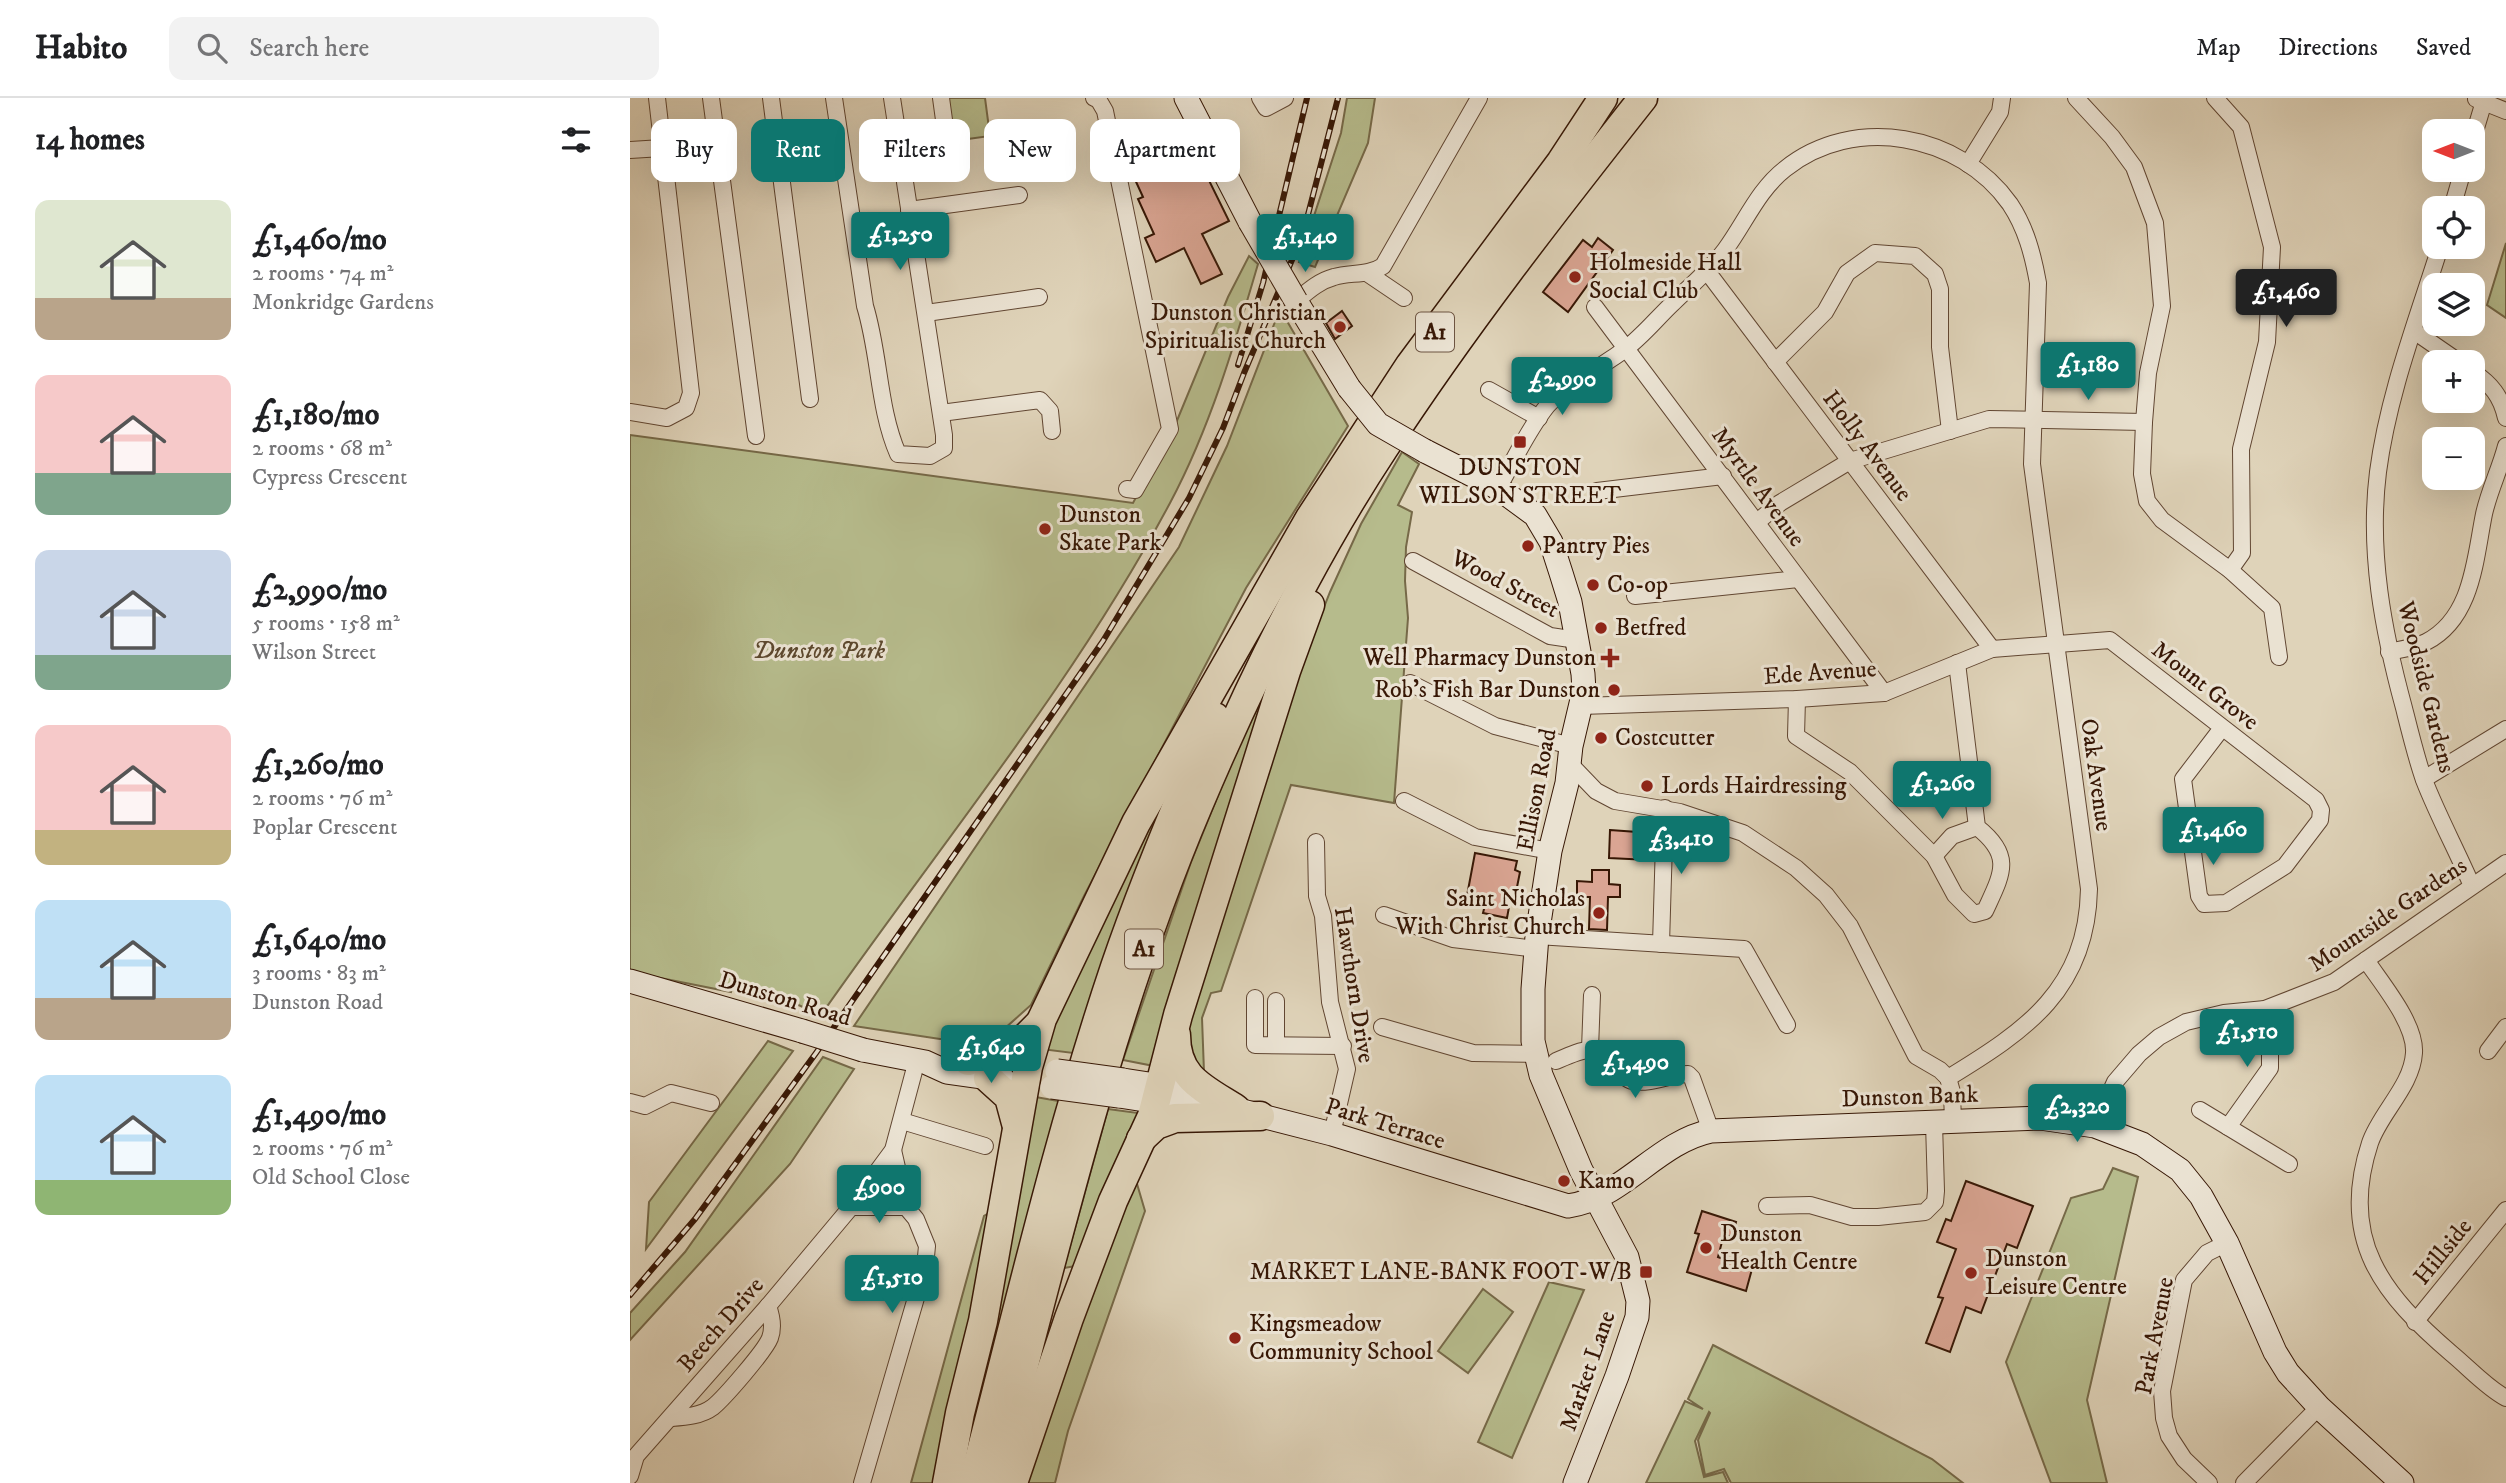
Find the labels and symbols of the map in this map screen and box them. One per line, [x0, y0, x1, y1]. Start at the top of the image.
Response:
north arrow [2422, 119, 2485, 182]
pin: £1,250 [843, 212, 957, 272]
pin: £1,140 [1248, 214, 1362, 274]
place label: Holmeside Hall Social Club [1589, 248, 1742, 306]
marker: Holmeside Hall Social Club [1567, 269, 1583, 285]
pin: £1,460 [2229, 270, 2343, 329]
place label: Dunston Christian Spiritualist Church [1145, 298, 1326, 356]
road number: A1 [1416, 313, 1454, 352]
marker: Dunston Christian Spiritualist Church [1332, 319, 1348, 335]
pin: £1,180 [2031, 342, 2145, 402]
pin: £2,990 [1505, 358, 1619, 417]
street label: Holly Avenue [1816, 385, 1918, 507]
street label: Myrtle Avenue [1704, 421, 1812, 553]
marker: DUNSTON WILSON STREET [1512, 434, 1528, 450]
place label: DUNSTON WILSON STREET [1418, 453, 1621, 511]
place label: Dunston Skate Park [1059, 500, 1161, 558]
marker: Dunston Skate Park [1037, 521, 1053, 537]
place label: Pantry Pies [1542, 531, 1650, 561]
marker: Pantry Pies [1520, 538, 1536, 554]
street label: Wood Street [1445, 543, 1564, 625]
place label: Co-op [1607, 570, 1668, 600]
marker: Co-op [1585, 577, 1601, 593]
street label: Woodside Gardens [2390, 597, 2462, 776]
place label: Betfred [1615, 613, 1686, 643]
marker: Betfred [1593, 620, 1609, 636]
street label: Mount Grove [2145, 635, 2265, 737]
park label: Dunston Park [753, 636, 885, 666]
place label: Well Pharmacy Dunston [1362, 643, 1596, 673]
marker: Well Pharmacy Dunston [1602, 650, 1618, 666]
street label: Ede Avenue [1762, 654, 1878, 692]
place label: Rob’s Fish Bar Dunston [1374, 675, 1600, 705]
marker: Rob’s Fish Bar Dunston [1606, 682, 1622, 698]
street label: Oak Avenue [2073, 717, 2119, 833]
place label: Costcutter [1615, 723, 1715, 753]
street label: Ellison Road [1510, 726, 1564, 854]
marker: Costcutter [1593, 730, 1609, 746]
pin: £1,260 [1885, 762, 1999, 821]
place label: Lords Hairdressing [1661, 771, 1847, 801]
marker: Lords Hairdressing [1639, 778, 1655, 794]
pin: £1,460 [2156, 808, 2270, 867]
pin: £3,410 [1624, 816, 1738, 876]
street label: Mountside Gardens [2303, 851, 2473, 979]
place label: Saint Nicholas With Christ Church [1394, 884, 1585, 942]
street label: Hawthorn Drive [1327, 905, 1381, 1065]
marker: Saint Nicholas With Christ Church [1591, 905, 1607, 921]
road number: A1 [1125, 930, 1163, 968]
street label: Dunston Road [715, 965, 855, 1033]
pin: £1,510 [2190, 1010, 2304, 1069]
pin: £1,640 [934, 1026, 1048, 1085]
pin: £1,490 [1578, 1040, 1692, 1100]
street label: Dunston Bank [1841, 1080, 1979, 1114]
pin: £2,320 [2020, 1084, 2134, 1144]
street label: Park Terrace [1321, 1092, 1449, 1156]
pin: £900 [838, 1166, 920, 1225]
place label: Kamo [1578, 1166, 1635, 1196]
marker: Kamo [1556, 1173, 1572, 1189]
street label: Hillside [2407, 1213, 2479, 1291]
place label: Dunston Health Centre [1720, 1219, 1857, 1277]
marker: Dunston Health Centre [1698, 1240, 1714, 1256]
place label: Dunston Leisure Centre [1985, 1244, 2127, 1302]
pin: £1,510 [835, 1256, 949, 1315]
place label: MARKET LANE-BANK FOOT-W/B [1250, 1257, 1632, 1287]
marker: MARKET LANE-BANK FOOT-W/B [1638, 1264, 1654, 1280]
marker: Dunston Leisure Centre [1963, 1265, 1979, 1281]
street label: Beech Drive [671, 1271, 771, 1379]
street label: Park Avenue [2129, 1275, 2181, 1397]
street label: Market Lane [1553, 1307, 1623, 1435]
place label: Kingsmeadow Community School [1249, 1309, 1434, 1367]
marker: Kingsmeadow Community School [1227, 1330, 1243, 1346]

